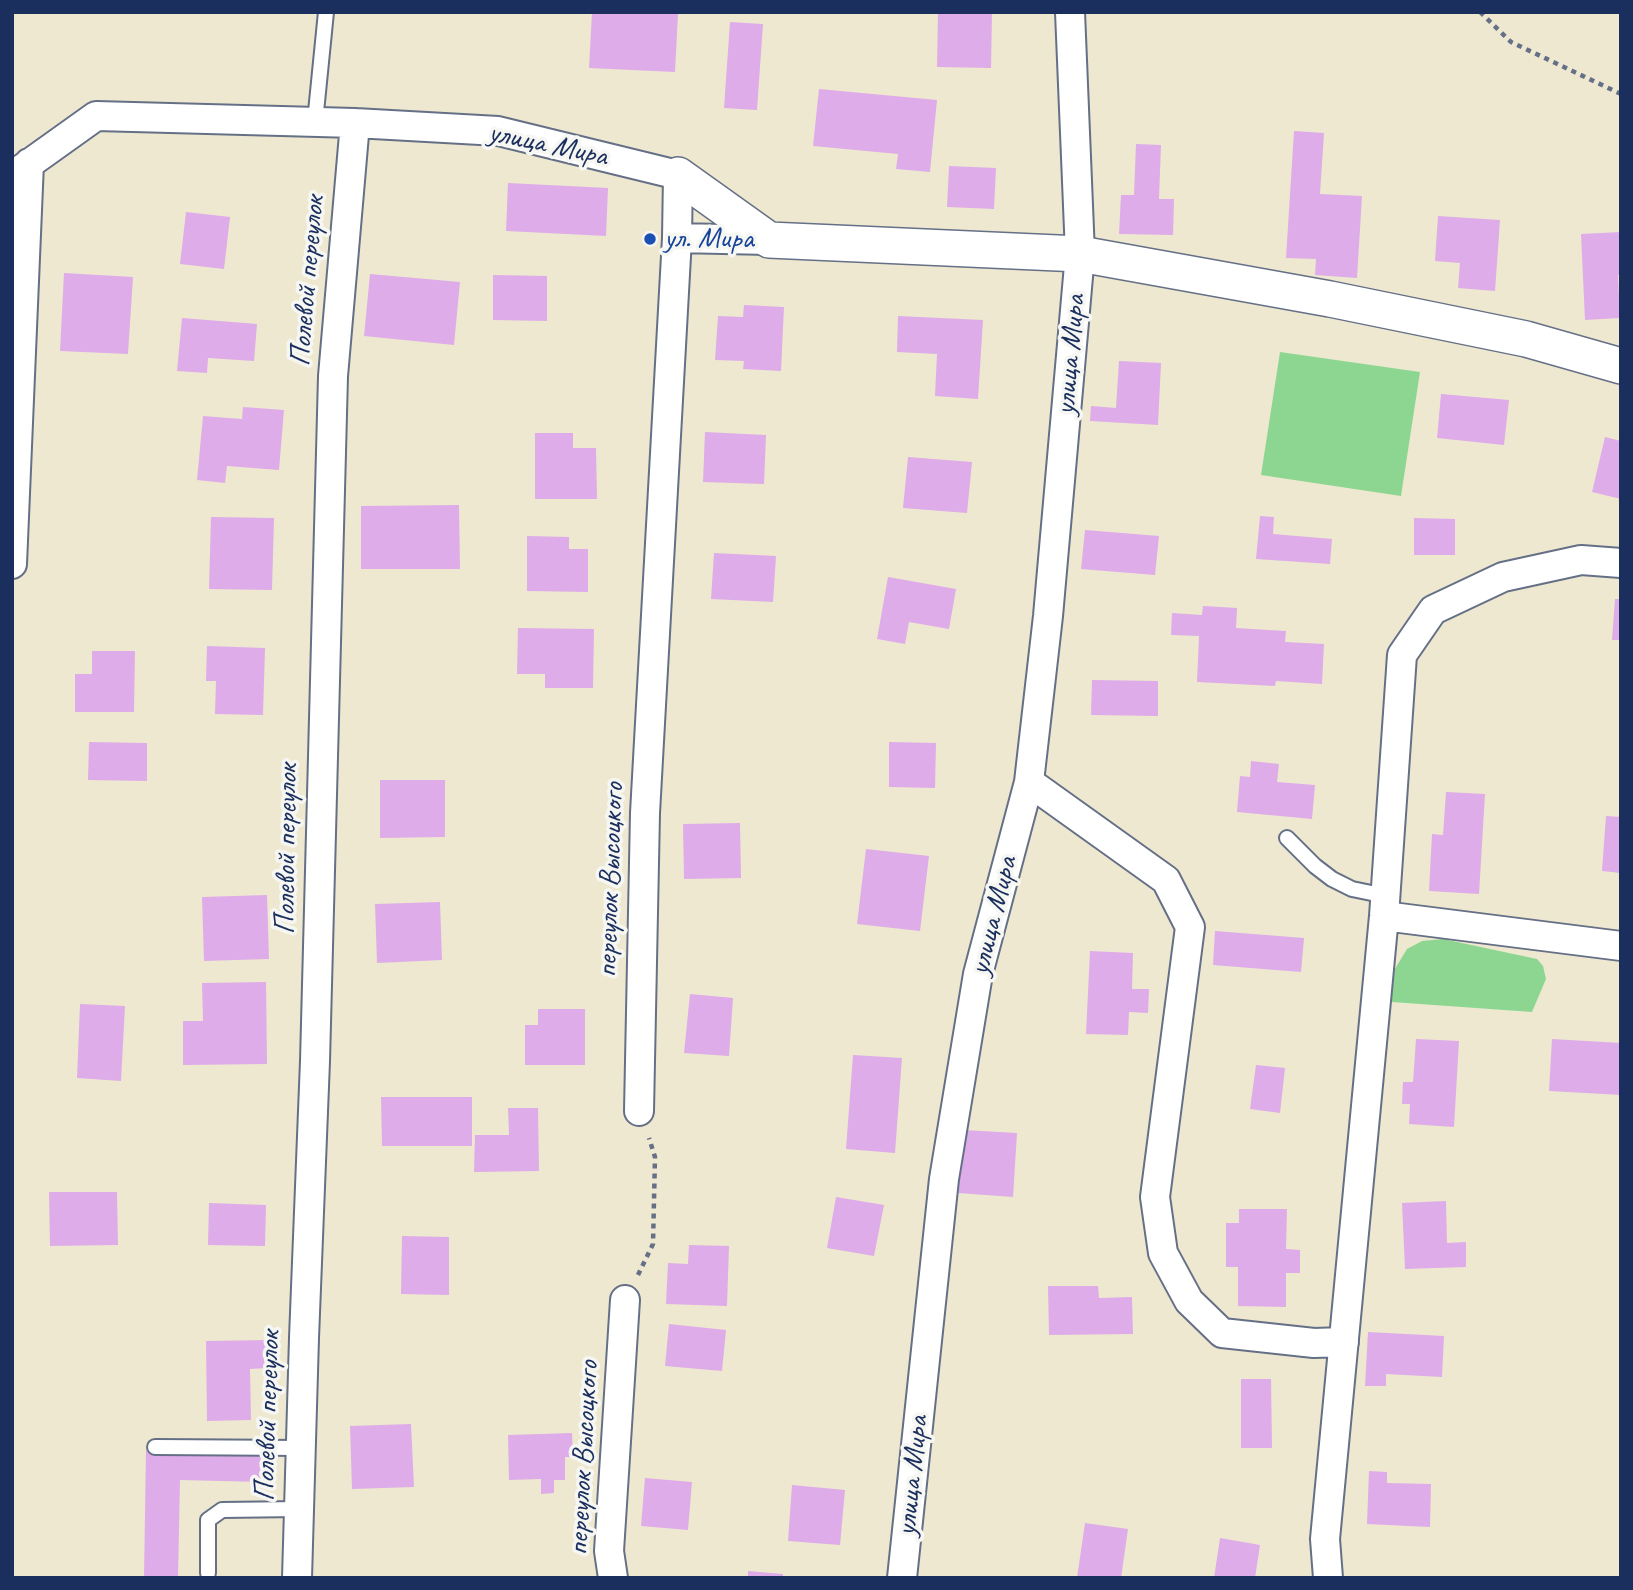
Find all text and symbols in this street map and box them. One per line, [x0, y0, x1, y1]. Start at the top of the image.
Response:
street label: улица Мира [485, 115, 611, 175]
street label: Полевой переулок [283, 194, 333, 368]
place label: ул. Мира [664, 221, 754, 257]
marker: ул. Мира [642, 231, 658, 247]
street label: улица Мира [1048, 293, 1094, 417]
street label: Полевой переулок [268, 763, 306, 935]
street label: переулок Высоцкого [590, 782, 632, 978]
street label: улица Мира [962, 853, 1026, 979]
street label: Полевой переулок [247, 1330, 289, 1502]
street label: переулок Высоцкого [561, 1360, 607, 1556]
street label: улица Мира [889, 1414, 937, 1538]

